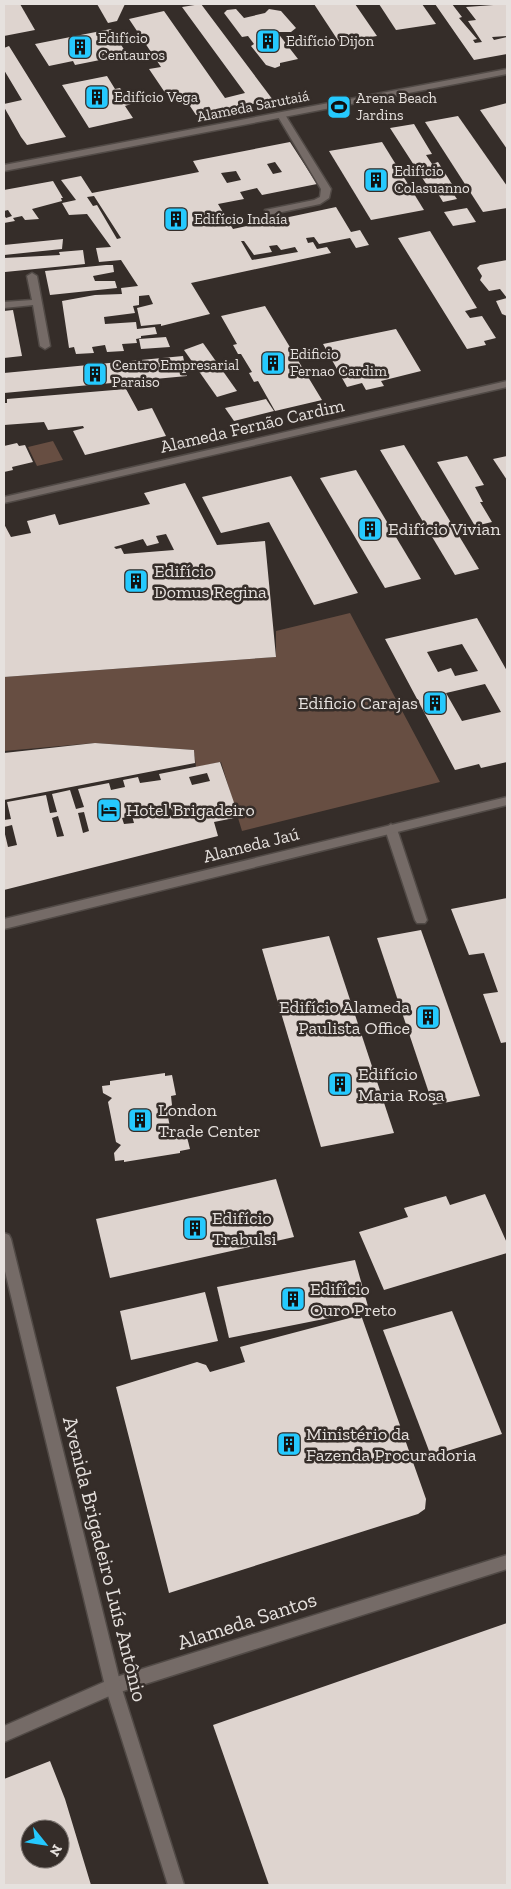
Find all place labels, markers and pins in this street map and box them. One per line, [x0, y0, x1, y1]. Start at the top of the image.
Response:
building icon: Edifício Dijon [255, 28, 281, 54]
place label: Edifício Centauros [98, 29, 165, 64]
place label: Edifício Dijon [286, 32, 374, 50]
building icon: Edifício Centauros [67, 34, 93, 60]
building icon: Edifício Vega [84, 84, 110, 110]
place label: Edifício Vega [114, 88, 198, 106]
place label: Arena Beach Jardins [356, 89, 438, 124]
sports icon: Arena Beach Jardins [326, 94, 352, 120]
place label: Edifício Colasuanno [394, 162, 470, 197]
building icon: Edifício Colasuanno [363, 167, 389, 193]
building icon: Edifício Indaía [163, 206, 189, 232]
place label: Edifício Indaía [194, 210, 288, 228]
place label: Edificio Fernao Cardim [290, 345, 387, 380]
building icon: Edificio Fernao Cardim [260, 350, 286, 376]
place label: Centro Empresarial Paraiso [112, 356, 239, 391]
building icon: Centro Empresarial Paraiso [82, 361, 108, 387]
building icon: Edifício Vivian [357, 516, 383, 542]
place label: Edifício Vivian [388, 518, 501, 540]
place label: Edifício Domus Regina [154, 560, 267, 603]
building icon: Edifício Domus Regina [123, 568, 149, 594]
building icon: Edificio Carajas [422, 690, 448, 716]
place label: Edificio Carajas [298, 692, 418, 714]
hotel icon: Hotel Brigadeiro [96, 797, 122, 823]
place label: Hotel Brigadeiro [126, 799, 255, 821]
place label: Edifício Alameda Paulista Office [279, 996, 410, 1039]
building icon: Edifício Alameda Paulista Office [415, 1004, 441, 1030]
place label: Edifício Maria Rosa [358, 1063, 445, 1106]
building icon: Edifício Maria Rosa [327, 1071, 353, 1097]
place label: London Trade Center [158, 1099, 261, 1142]
building icon: London Trade Center [127, 1107, 153, 1133]
place label: Edifício Trabulsi [212, 1207, 277, 1250]
building icon: Edifício Trabulsi [182, 1215, 208, 1241]
place label: Edifício Ouro Preto [310, 1278, 396, 1321]
building icon: Edifício Ouro Preto [280, 1286, 306, 1312]
place label: Ministério da Fazenda Procuradoria [306, 1423, 477, 1466]
building icon: Ministério da Fazenda Procuradoria [276, 1431, 302, 1457]

